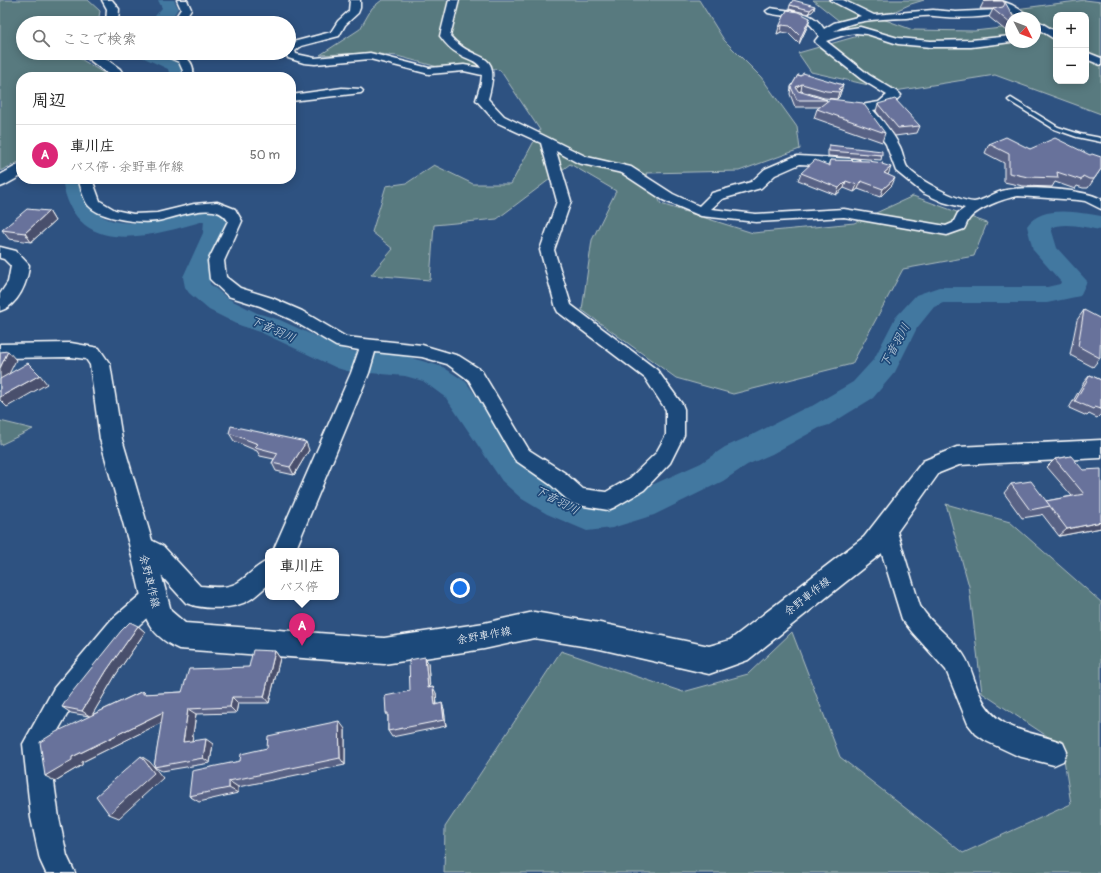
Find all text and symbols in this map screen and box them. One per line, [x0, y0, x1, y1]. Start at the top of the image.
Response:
north arrow [1005, 12, 1041, 48]
map controls [1053, 12, 1089, 84]
button: + [1053, 12, 1089, 48]
search box [16, 16, 296, 60]
icon: search [30, 27, 52, 49]
text: ここで検索 [62, 30, 137, 49]
button: − [1053, 48, 1089, 84]
text: 周辺 [32, 90, 66, 111]
text: 車川庄 [70, 137, 115, 156]
text: A [41, 147, 49, 163]
text: 50 m [250, 147, 280, 163]
text: バス停 · 余野車作線 [70, 159, 184, 175]
water label: 下音羽川 [248, 313, 298, 346]
water label: 下音羽川 [877, 321, 914, 370]
water label: 下音羽川 [532, 483, 581, 518]
popup [265, 548, 339, 600]
street label: 余野車作線 [137, 553, 162, 609]
text: 車川庄 [279, 557, 325, 576]
street label: 余野車作線 [782, 574, 833, 618]
your location [450, 578, 470, 598]
text: バス停 [279, 579, 319, 595]
pin: A [289, 613, 315, 646]
street label: 余野車作線 [456, 624, 512, 647]

